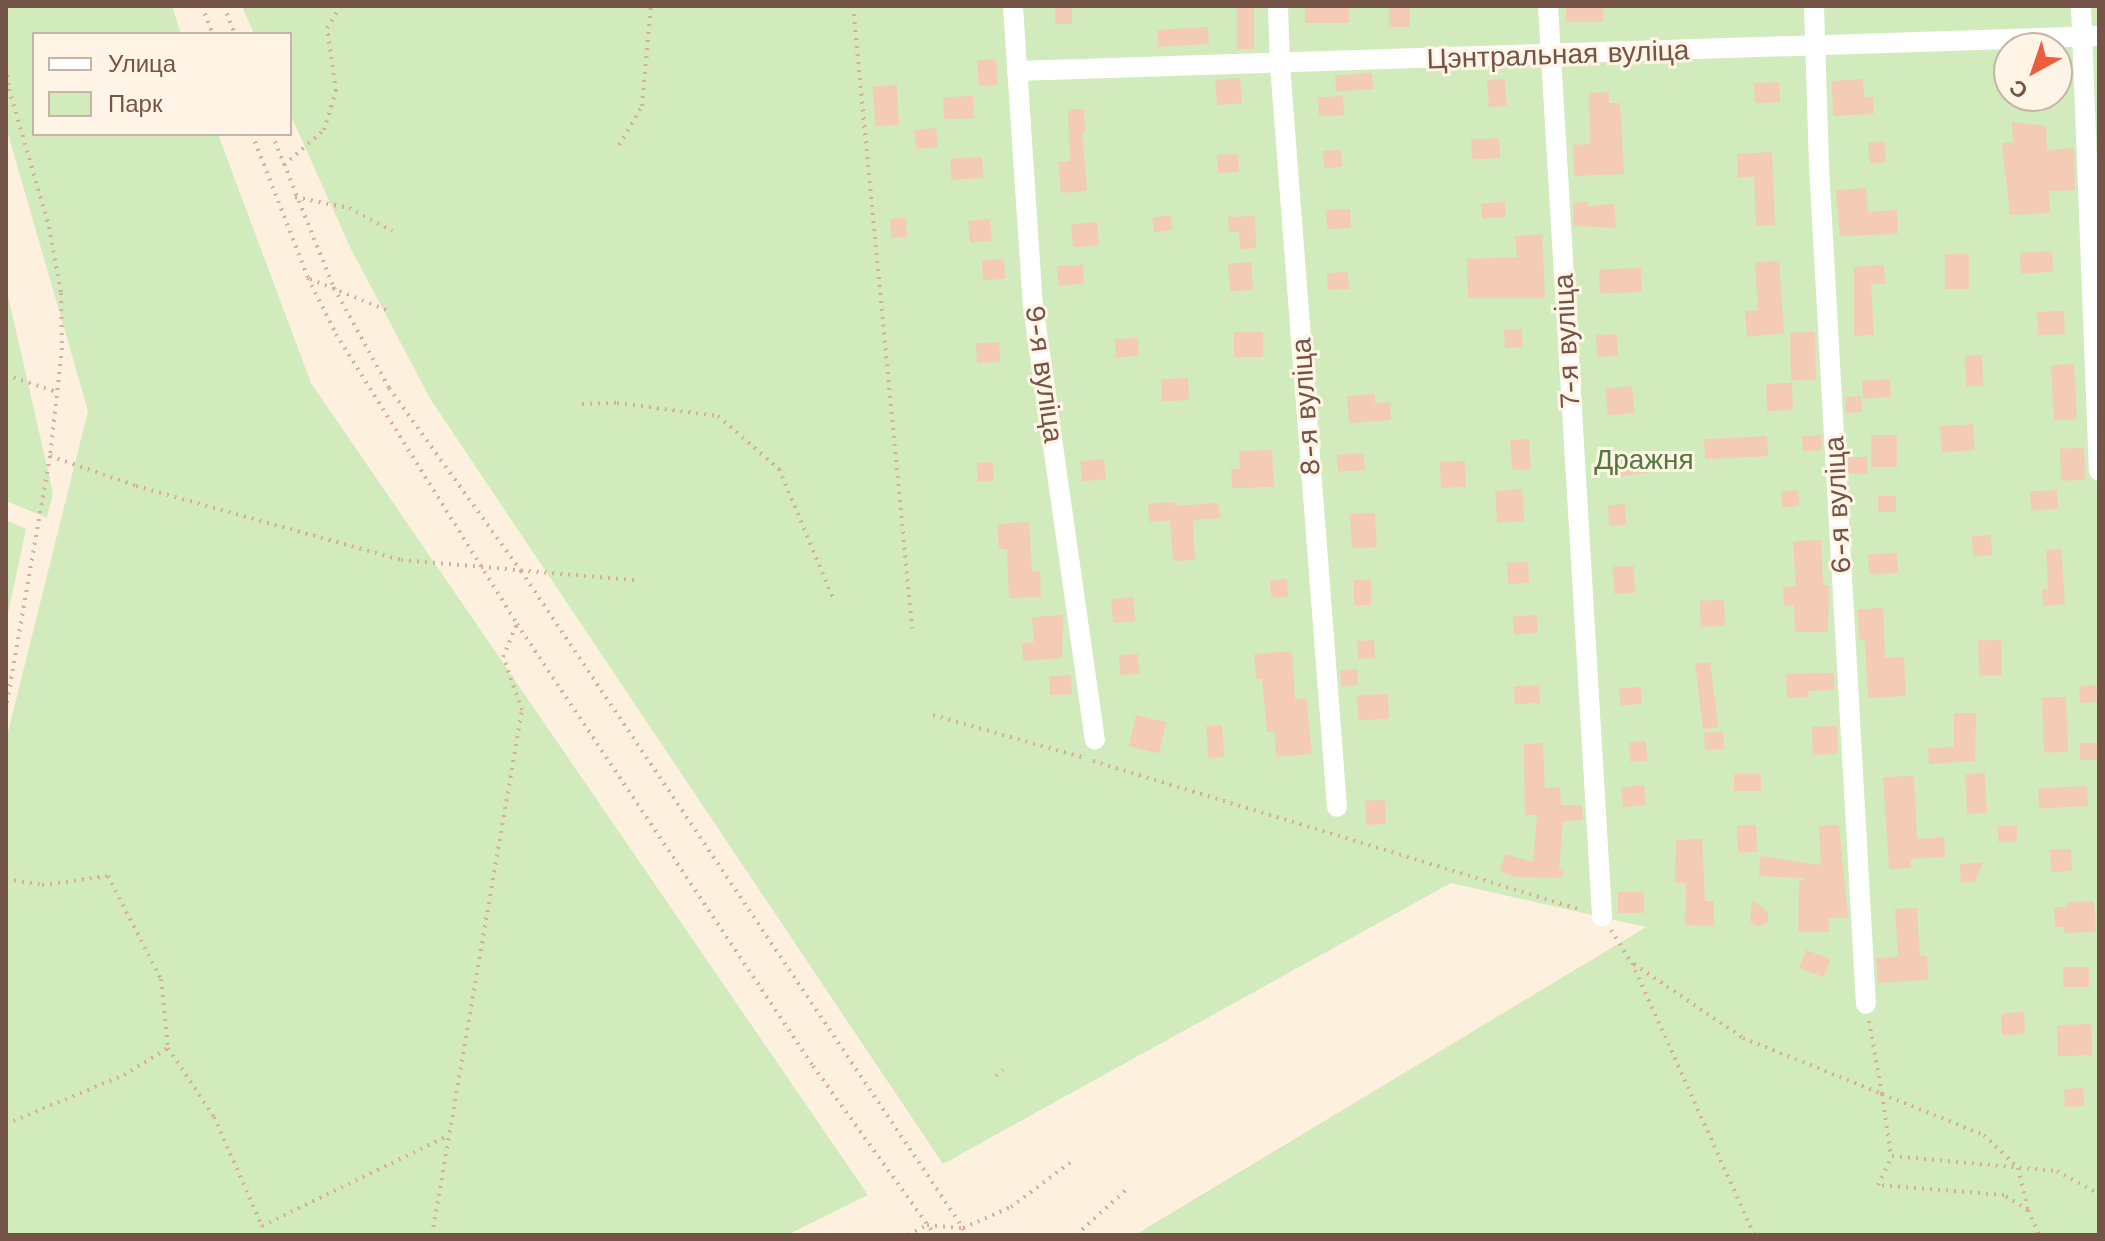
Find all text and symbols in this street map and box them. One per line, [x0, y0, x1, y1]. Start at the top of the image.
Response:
legend [32, 32, 292, 136]
north arrow [1993, 32, 2073, 112]
street label: Цэнтральная вуліца [1426, 34, 1690, 76]
text: Улица [108, 50, 176, 78]
text: С [2004, 75, 2033, 104]
text: Парк [108, 90, 162, 118]
street label: 7-я вуліца [1547, 273, 1587, 409]
street label: 9-я вуліца [1018, 303, 1070, 445]
street label: 8-я вуліца [1284, 337, 1328, 477]
street label: 6-я вуліца [1818, 435, 1858, 575]
park label: Дражня [1594, 443, 1694, 477]

